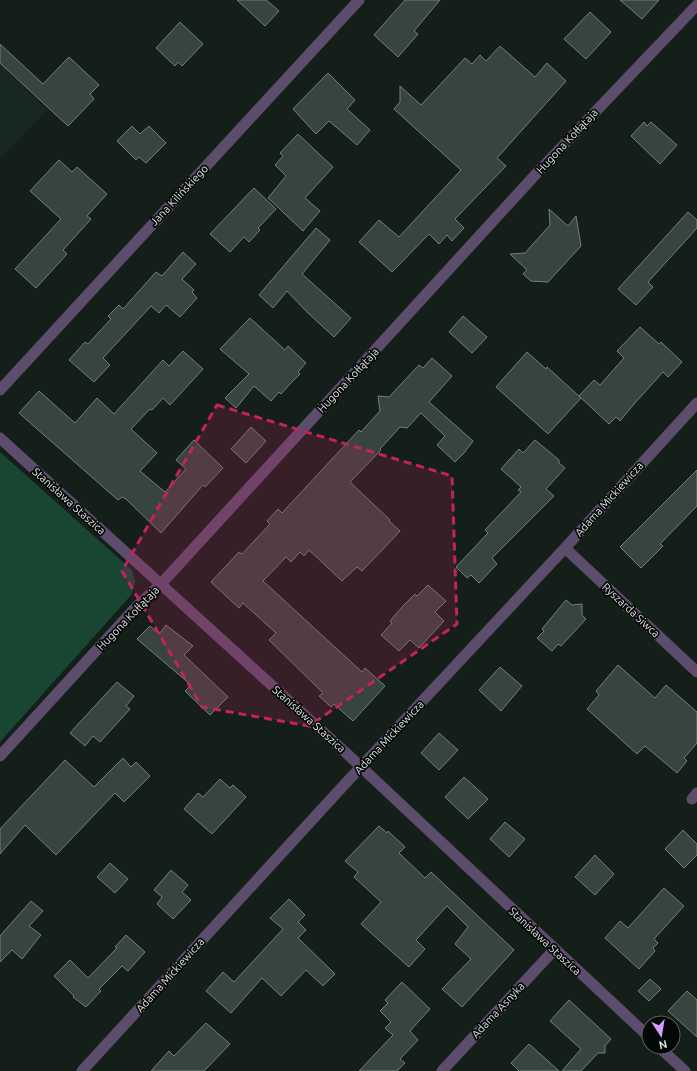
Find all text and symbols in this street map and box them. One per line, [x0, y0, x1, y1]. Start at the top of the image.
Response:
street label: Hugona Kołłątaja [534, 106, 600, 176]
street label: Jana Kilińskiego [148, 162, 210, 228]
street label: Hugona Kołłątaja [315, 345, 381, 415]
street label: Adama Mickiewicza [573, 459, 645, 539]
street label: Stanisława Staszica [30, 465, 108, 537]
street label: Ryszarda Siwca [600, 580, 662, 640]
street label: Hugona Kołłątaja [95, 584, 161, 652]
street label: Stanisława Staszica [270, 683, 348, 755]
street label: Adama Mickiewicza [352, 698, 426, 776]
street label: Stanisława Staszica [507, 905, 583, 977]
street label: Adama Mickiewicza [134, 935, 206, 1015]
street label: Adama Asnyka [469, 980, 527, 1040]
north arrow [641, 1015, 681, 1055]
text: N [658, 1038, 668, 1052]

